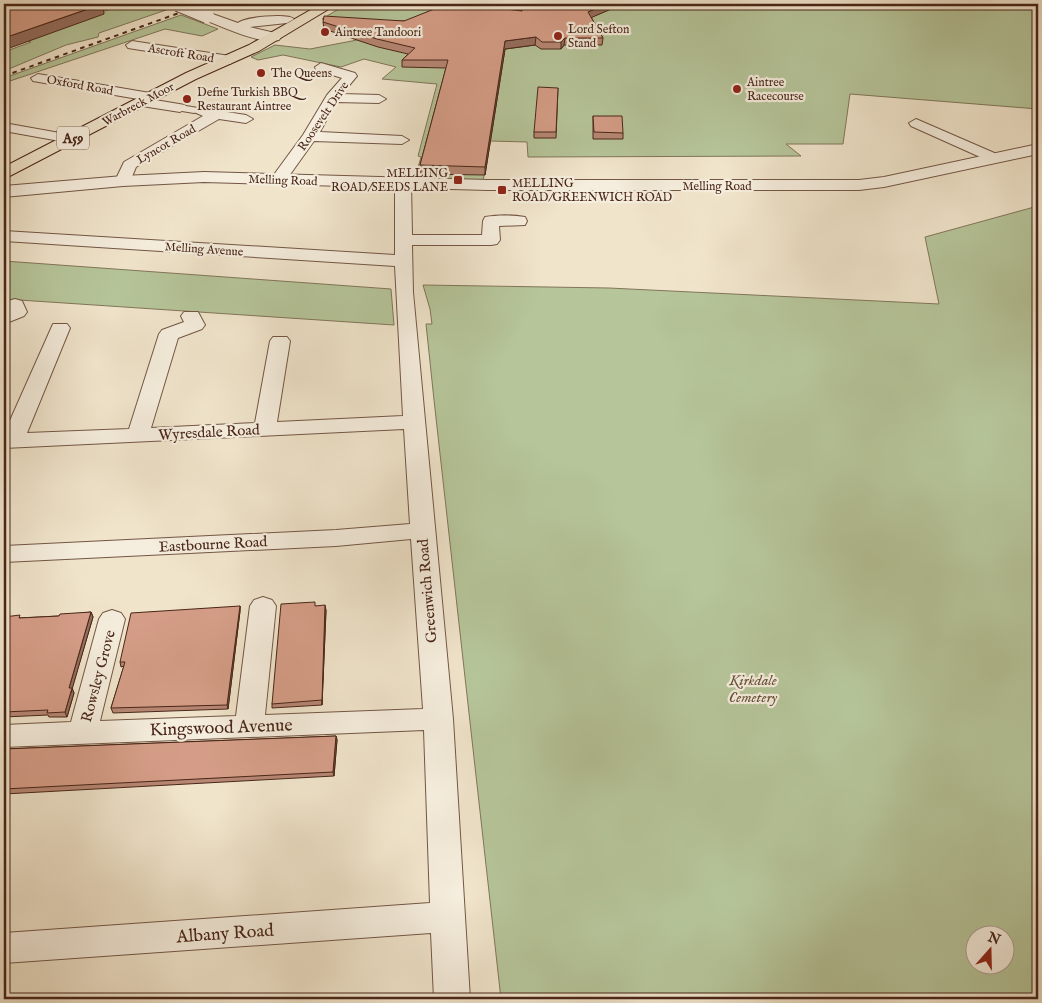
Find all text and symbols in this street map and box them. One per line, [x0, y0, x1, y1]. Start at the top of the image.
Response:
place label: Lord Sefton Stand [568, 22, 630, 51]
place label: Aintree Tandoori [334, 25, 421, 40]
marker: Aintree Tandoori [319, 26, 331, 38]
marker: Lord Sefton Stand [552, 30, 564, 42]
street label: Ascroft Road [146, 41, 216, 66]
place label: The Queens [271, 66, 332, 81]
marker: The Queens [255, 67, 267, 79]
street label: Oxford Road [46, 72, 115, 99]
place label: Aintree Racecourse [746, 75, 804, 104]
street label: Roosevelt Drive [295, 78, 352, 154]
street label: Warbreck Moor [100, 79, 177, 130]
marker: Aintree Racecourse [731, 83, 743, 95]
place label: Defne Turkish BBQ Restaurant Aintree [197, 85, 307, 114]
marker: Defne Turkish BBQ Restaurant Aintree [181, 93, 193, 105]
street label: Lyncot Road [134, 121, 199, 167]
road number: A59 [57, 126, 89, 150]
place label: MELLING ROAD/SEEDS LANE [331, 166, 448, 195]
street label: Melling Road [248, 172, 318, 189]
marker: MELLING ROAD/SEEDS LANE [452, 174, 464, 186]
place label: MELLING ROAD/GREENWICH ROAD [512, 176, 673, 205]
street label: Melling Road [682, 179, 752, 194]
marker: MELLING ROAD/GREENWICH ROAD [496, 184, 508, 196]
street label: Melling Avenue [164, 239, 244, 260]
street label: Wyresdale Road [158, 420, 261, 445]
street label: Eastbourne Road [158, 532, 269, 557]
street label: Greenwich Road [413, 537, 442, 644]
street label: Rowsley Grove [77, 628, 120, 724]
park label: Kirkdale Cemetery [728, 671, 778, 707]
street label: Kingswood Avenue [149, 715, 293, 742]
street label: Albany Road [175, 920, 275, 949]
north arrow [964, 926, 1014, 976]
text: N [984, 928, 1003, 949]

